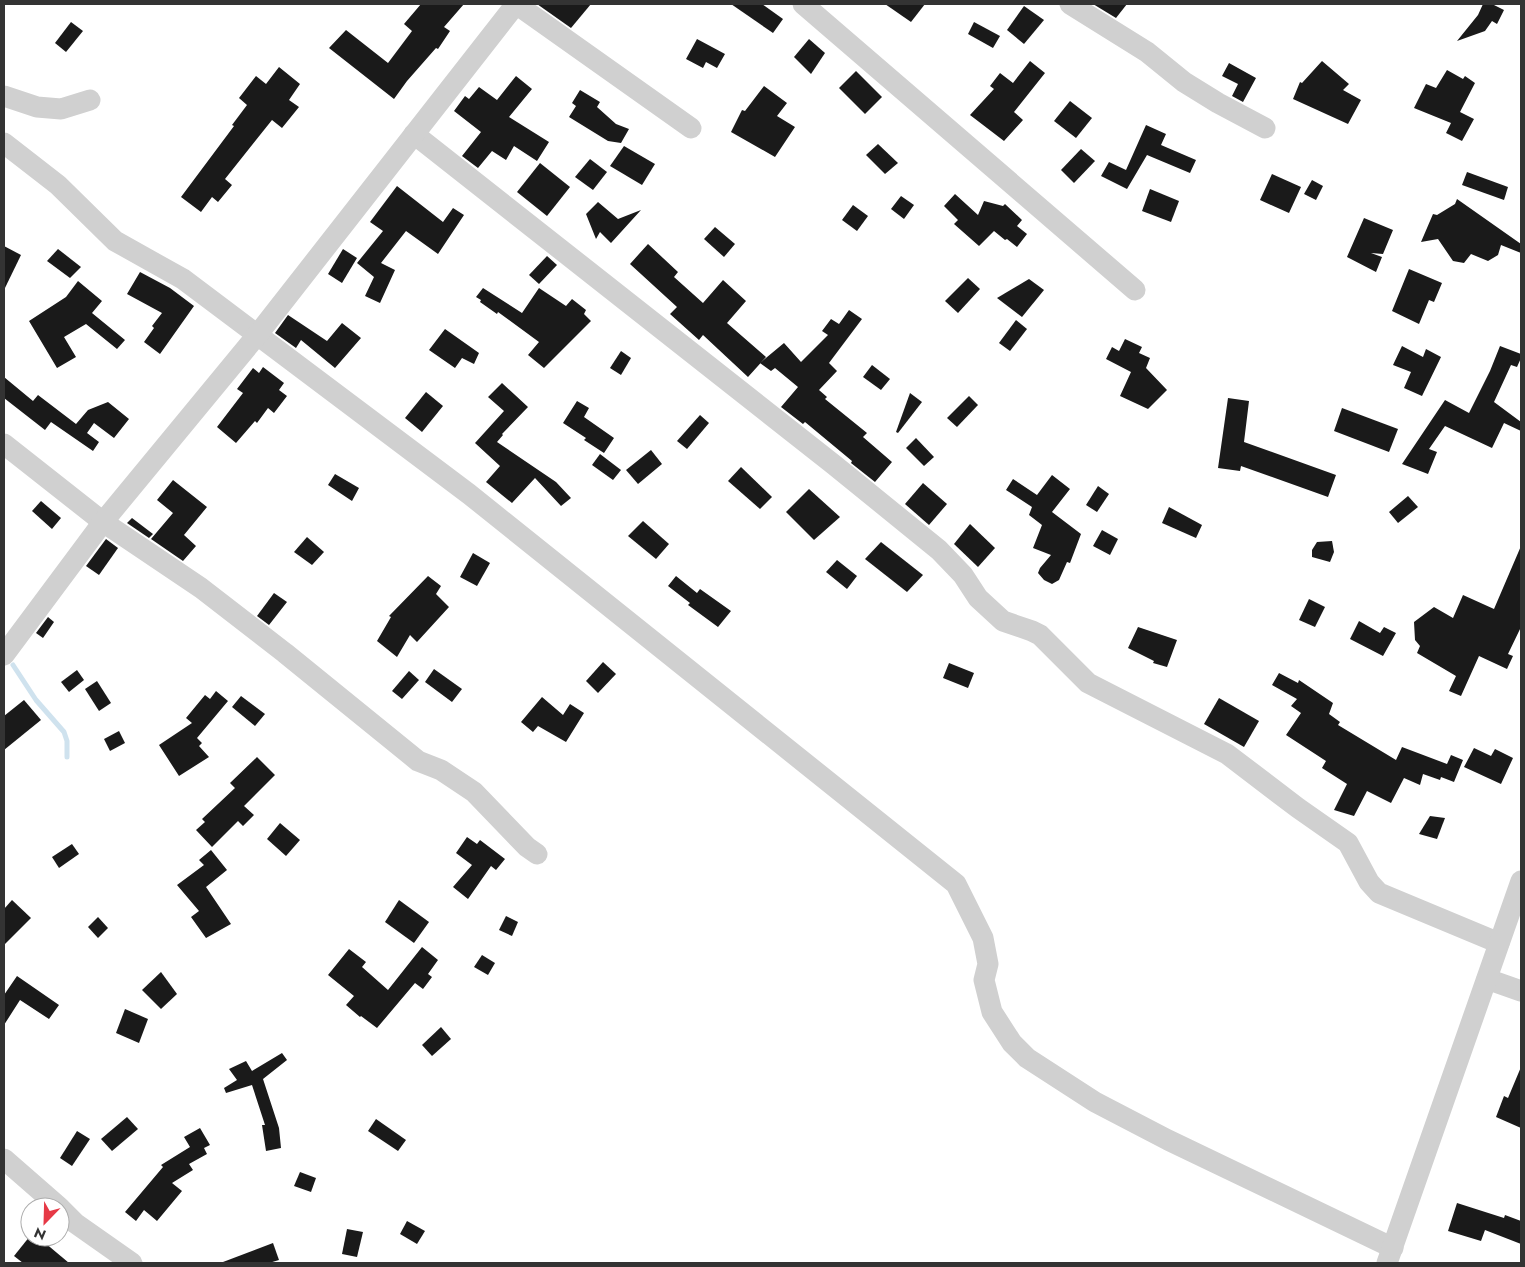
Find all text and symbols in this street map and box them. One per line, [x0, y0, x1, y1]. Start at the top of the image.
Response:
north arrow [20, 1197, 70, 1247]
text: N [31, 1223, 49, 1245]

